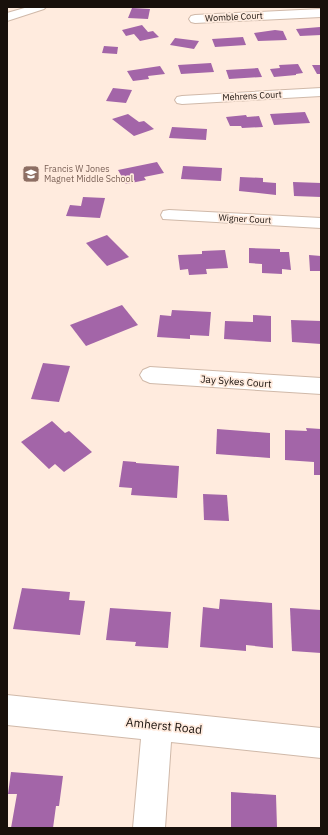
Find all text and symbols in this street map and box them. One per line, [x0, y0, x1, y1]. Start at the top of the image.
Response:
street label: Womble Court [205, 9, 263, 24]
street label: Mehrens Court [222, 88, 282, 103]
place label: Francis W Jones Magnet Middle School [44, 163, 134, 184]
school or university icon: Francis W Jones Magnet Middle School [21, 164, 41, 184]
street label: Wigner Court [218, 212, 272, 225]
street label: Jay Sykes Court [200, 373, 272, 390]
street label: Amherst Road [125, 714, 203, 737]

